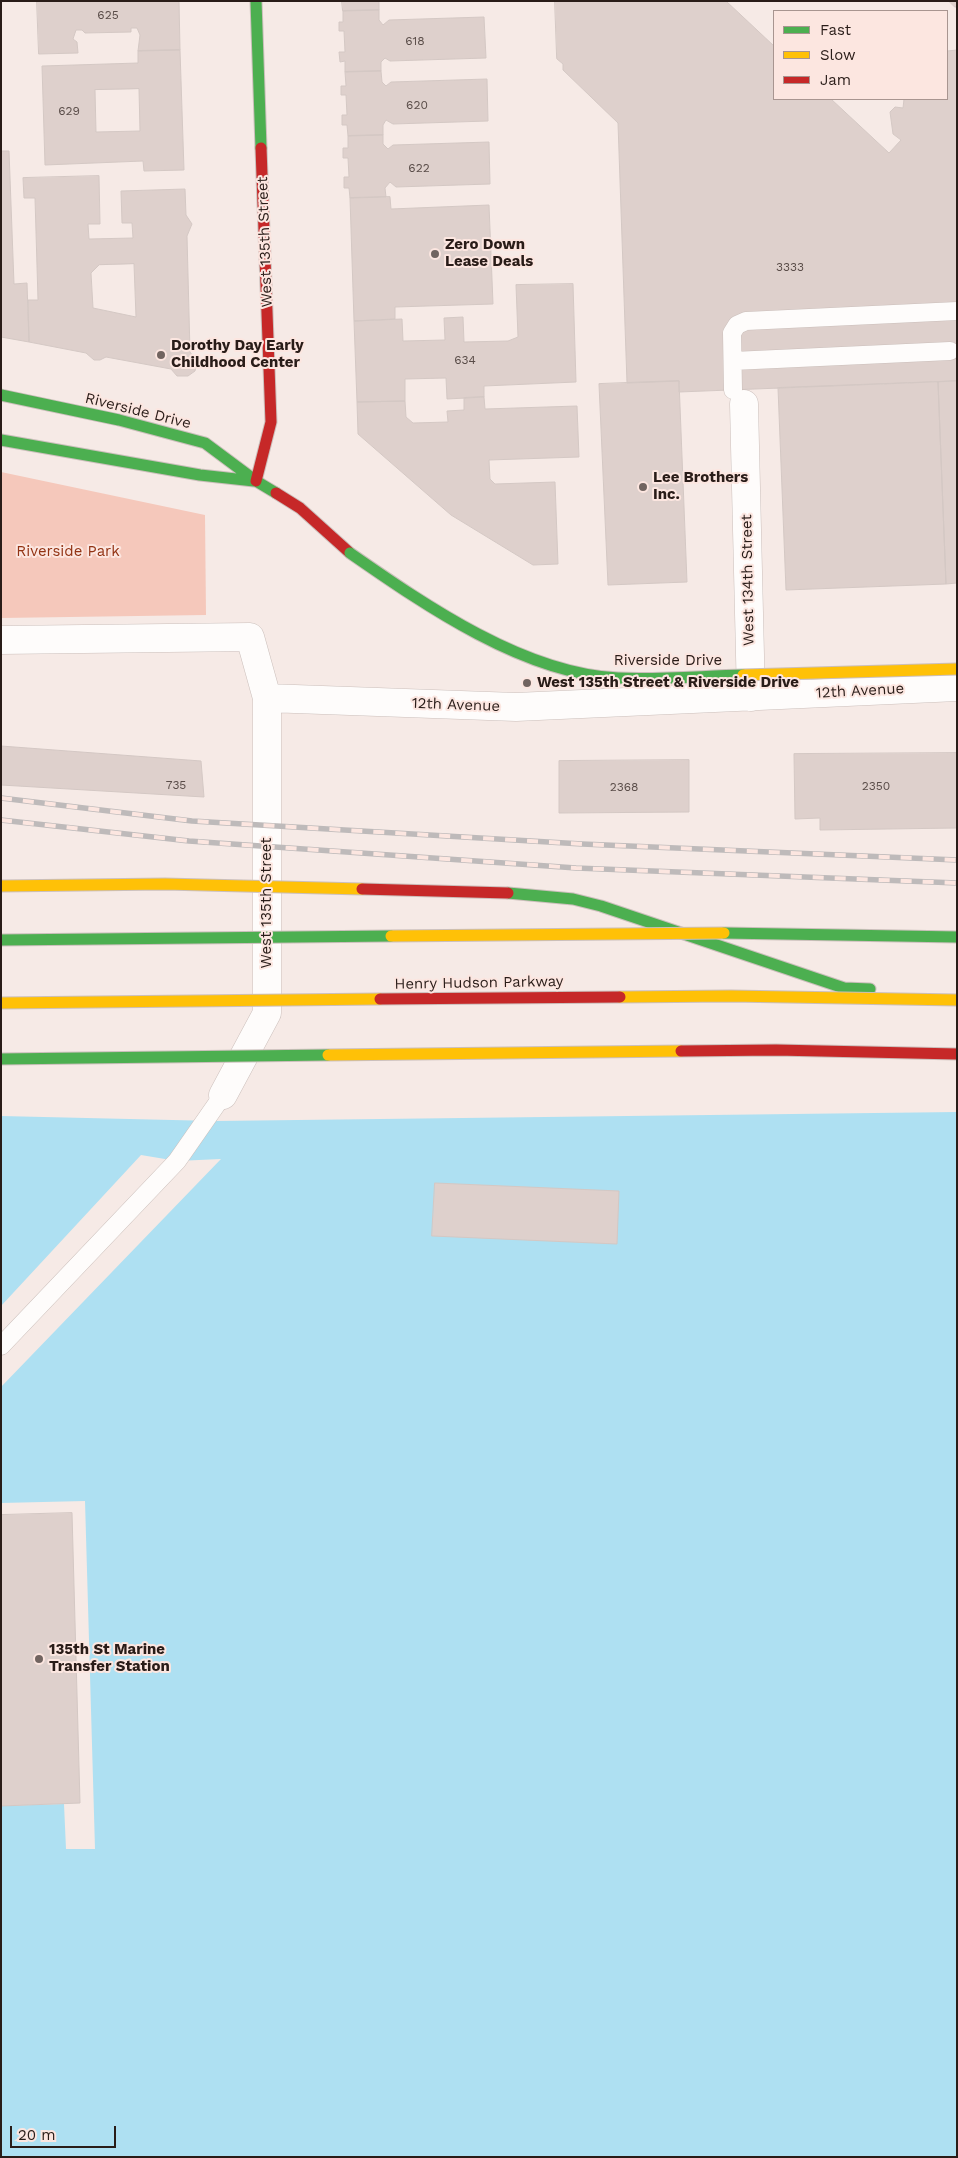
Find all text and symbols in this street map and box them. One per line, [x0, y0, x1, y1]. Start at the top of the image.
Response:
house number: 625 [97, 8, 119, 22]
legend [773, 10, 948, 100]
text: Fast [820, 21, 851, 39]
house number: 618 [405, 34, 425, 48]
text: Slow [820, 46, 856, 64]
text: Jam [820, 71, 851, 89]
house number: 620 [406, 98, 428, 112]
house number: 629 [58, 104, 80, 118]
house number: 622 [408, 161, 430, 175]
street label: West 135th Street [254, 176, 276, 308]
place label: Zero Down Lease Deals [445, 236, 533, 271]
marker: Zero Down Lease Deals [429, 248, 441, 260]
house number: 3333 [776, 260, 804, 274]
place label: Dorothy Day Early Childhood Center [171, 337, 304, 372]
marker: Dorothy Day Early Childhood Center [155, 349, 167, 361]
house number: 634 [454, 353, 476, 367]
street label: Riverside Drive [83, 389, 193, 433]
place label: Lee Brothers Inc. [653, 469, 748, 504]
marker: Lee Brothers Inc. [637, 481, 649, 493]
street label: West 134th Street [738, 514, 758, 646]
park label: Riverside Park [16, 543, 120, 561]
street label: Riverside Drive [614, 652, 722, 670]
place label: West 135th Street & Riverside Drive [537, 674, 799, 692]
marker: West 135th Street & Riverside Drive [521, 677, 533, 689]
street label: 12th Avenue [815, 680, 905, 702]
street label: 12th Avenue [412, 694, 500, 716]
house number: 735 [166, 778, 186, 792]
house number: 2350 [862, 779, 890, 793]
house number: 2368 [610, 780, 638, 794]
street label: West 135th Street [258, 837, 276, 969]
street label: Henry Hudson Parkway [394, 973, 564, 993]
place label: 135th St Marine Transfer Station [49, 1641, 170, 1676]
marker: 135th St Marine Transfer Station [33, 1653, 45, 1665]
scale bar [12, 2116, 119, 2148]
text: 20 m [18, 2126, 56, 2144]

